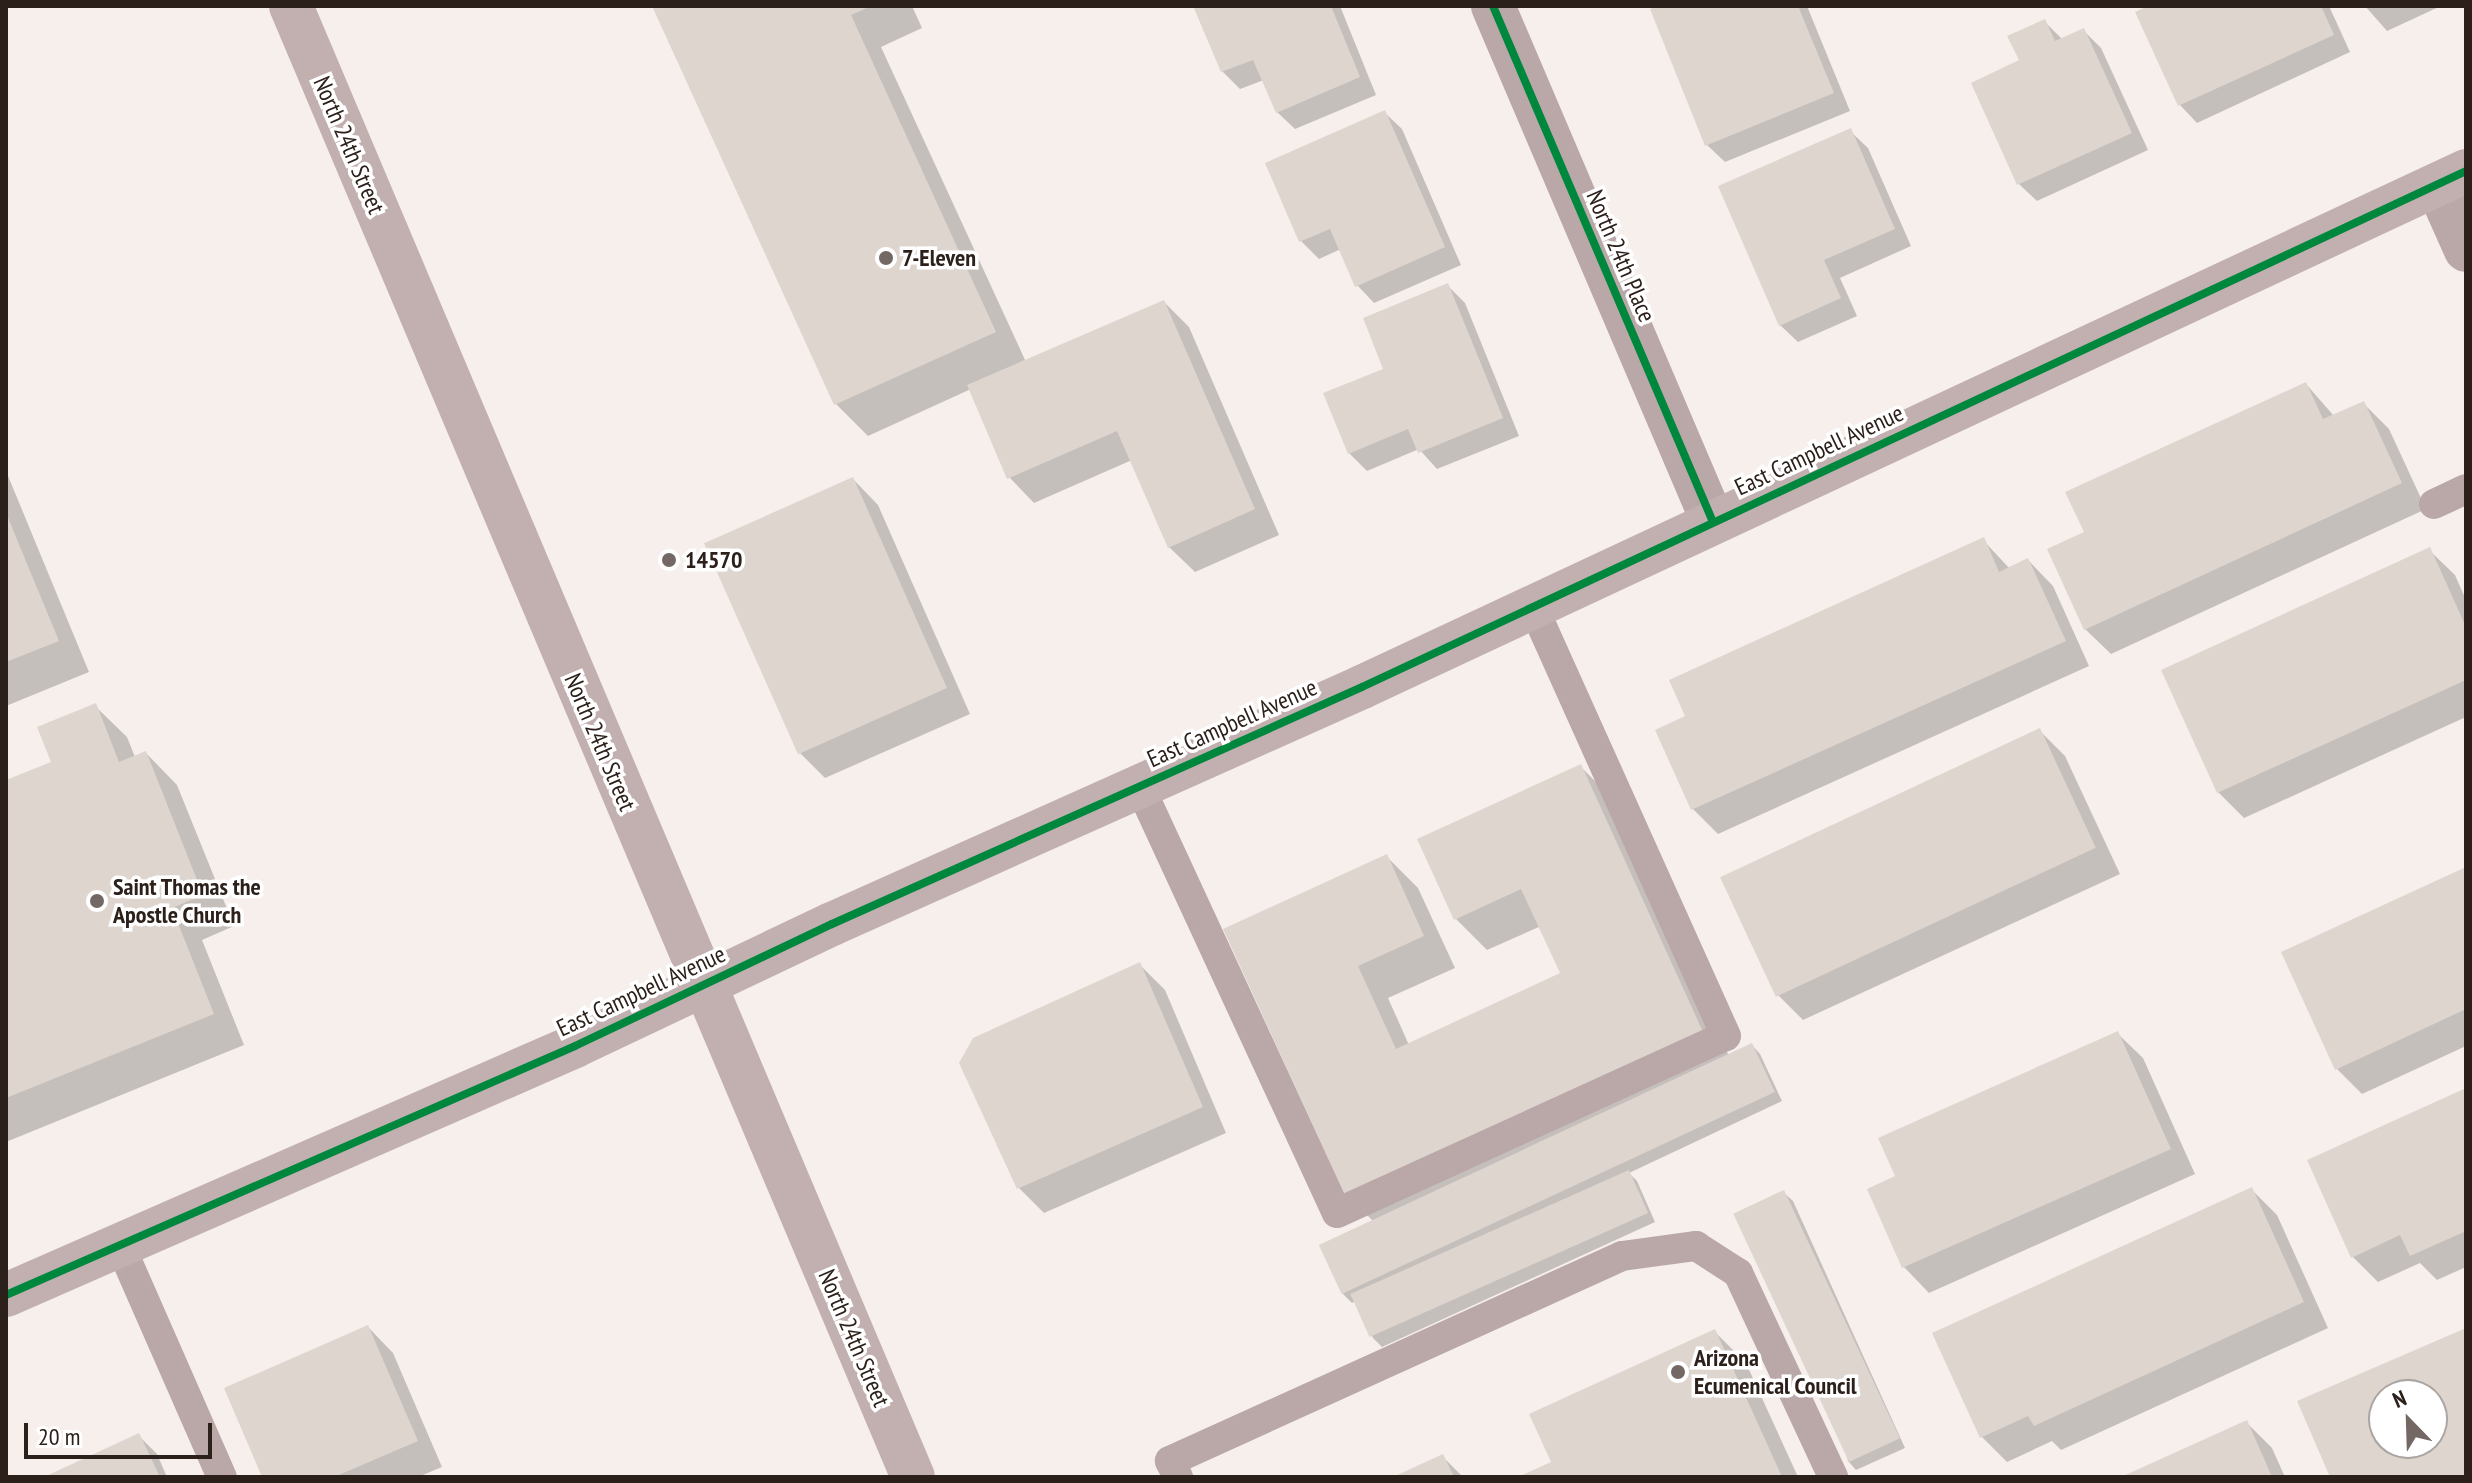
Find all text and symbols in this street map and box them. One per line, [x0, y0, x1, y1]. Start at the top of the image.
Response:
street label: North 24th Street [307, 72, 391, 218]
street label: North 24th Place [1580, 186, 1662, 326]
place label: 7-Eleven [902, 244, 976, 272]
marker: 7-Eleven [877, 249, 895, 267]
street label: East Campbell Avenue [1730, 398, 1908, 502]
place label: 14570 [685, 546, 742, 574]
marker: 14570 [660, 551, 678, 569]
street label: North 24th Street [558, 669, 642, 815]
street label: East Campbell Avenue [1142, 673, 1322, 773]
place label: Saint Thomas the Apostle Church [113, 873, 262, 929]
marker: Saint Thomas the Apostle Church [88, 892, 106, 910]
street label: East Campbell Avenue [552, 939, 730, 1043]
street label: North 24th Street [812, 1265, 896, 1411]
place label: Arizona Ecumenical Council [1694, 1344, 1857, 1400]
marker: Arizona Ecumenical Council [1669, 1363, 1687, 1381]
north arrow [2368, 1379, 2448, 1459]
text: N [2388, 1384, 2410, 1414]
scale bar [28, 1407, 216, 1457]
text: 20 m [38, 1421, 80, 1452]

